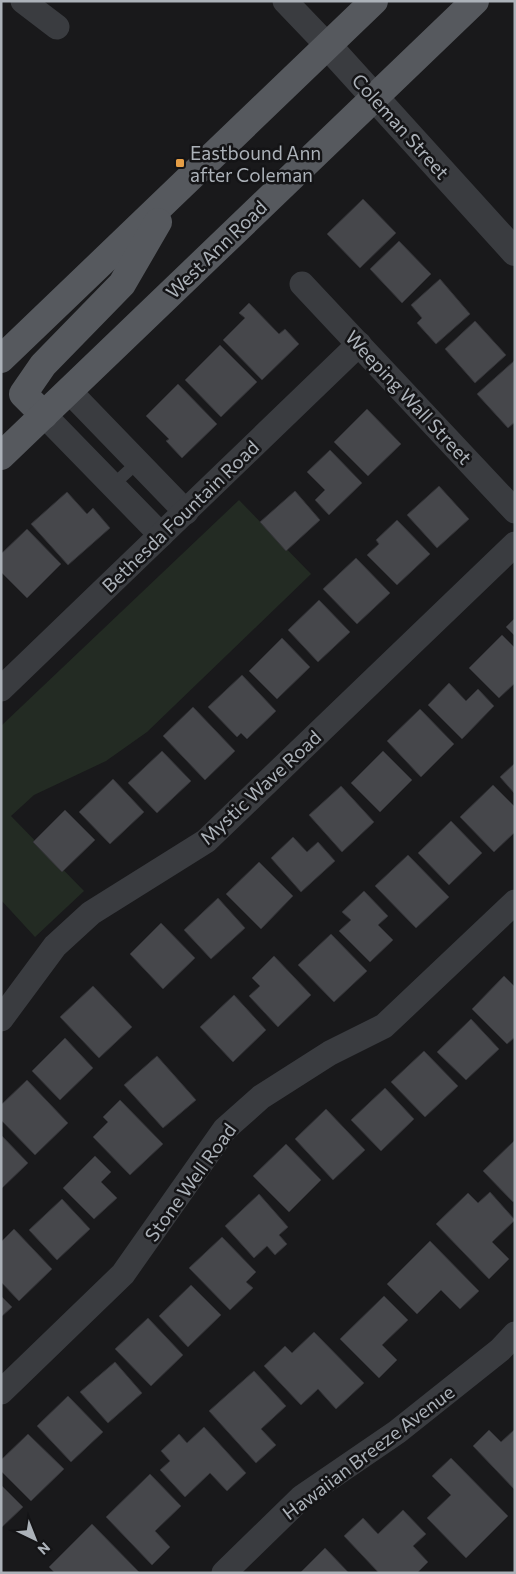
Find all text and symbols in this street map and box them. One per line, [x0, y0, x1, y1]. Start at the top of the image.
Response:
street label: Coleman Street [348, 69, 455, 184]
place label: Eastbound Ann after Coleman [190, 141, 321, 186]
marker: Eastbound Ann after Coleman [174, 157, 186, 169]
street label: West Ann Road [161, 195, 271, 303]
street label: Weeping Wall Street [341, 325, 477, 469]
street label: Bethesda Fountain Road [97, 435, 263, 597]
street label: Mystic Wave Road [195, 725, 325, 849]
street label: Stone Well Road [139, 1119, 241, 1245]
street label: Hawaiian Breeze Avenue [278, 1380, 458, 1524]
north arrow [10, 1514, 60, 1564]
text: N [35, 1539, 54, 1559]

